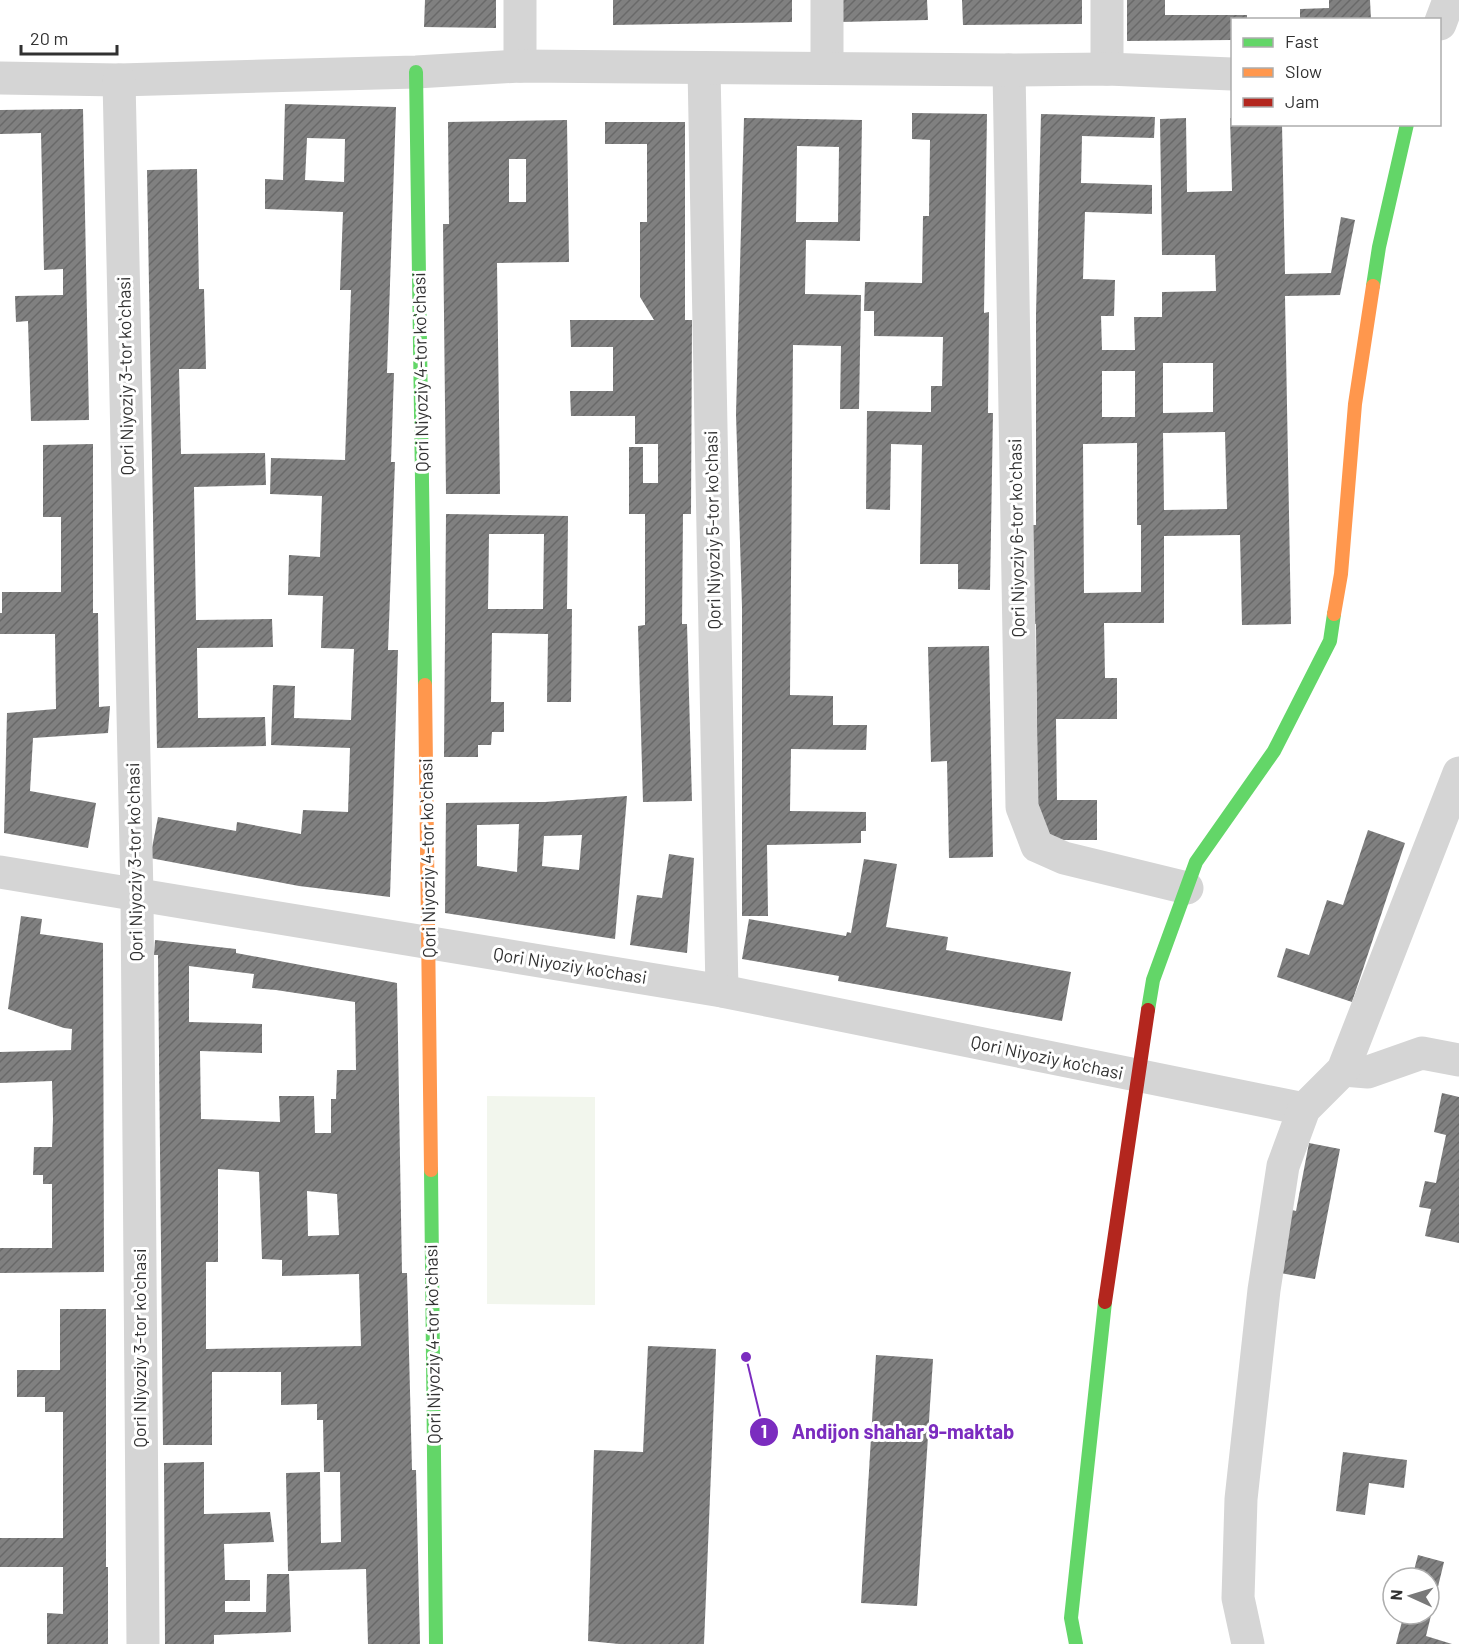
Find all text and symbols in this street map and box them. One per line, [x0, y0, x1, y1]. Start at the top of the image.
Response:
scale bar [21, 18, 117, 56]
legend [1231, 18, 1441, 126]
text: 20 m [30, 27, 68, 49]
text: Fast [1285, 30, 1319, 52]
text: Slow [1285, 60, 1322, 82]
text: Jam [1285, 90, 1319, 112]
street label: Qori Niyoziy 4-tor koʻchasi [407, 272, 433, 472]
street label: Qori Niyoziy 3-tor koʻchasi [112, 276, 138, 476]
street label: Qori Niyoziy 5-tor koʻchasi [699, 430, 725, 630]
street label: Qori Niyoziy 6-tor koʻchasi [1003, 438, 1029, 638]
street label: Qori Niyoziy 4-tor koʻchasi [414, 758, 440, 958]
street label: Qori Niyoziy 3-tor koʻchasi [121, 762, 147, 962]
street label: Qori Niyoziy ko'chasi [492, 942, 649, 988]
street label: Qori Niyoziy ko'chasi [969, 1030, 1125, 1084]
street label: Qori Niyoziy 4-tor koʻchasi [419, 1244, 445, 1444]
street label: Qori Niyoziy 3-tor koʻchasi [128, 1249, 150, 1447]
callout: Andijon shahar 9-maktab [749, 1413, 1026, 1451]
text: Andijon shahar 9-maktab [792, 1419, 1014, 1443]
text: 1 [761, 1420, 767, 1442]
north arrow [1381, 1566, 1441, 1626]
text: N [1386, 1589, 1405, 1601]

